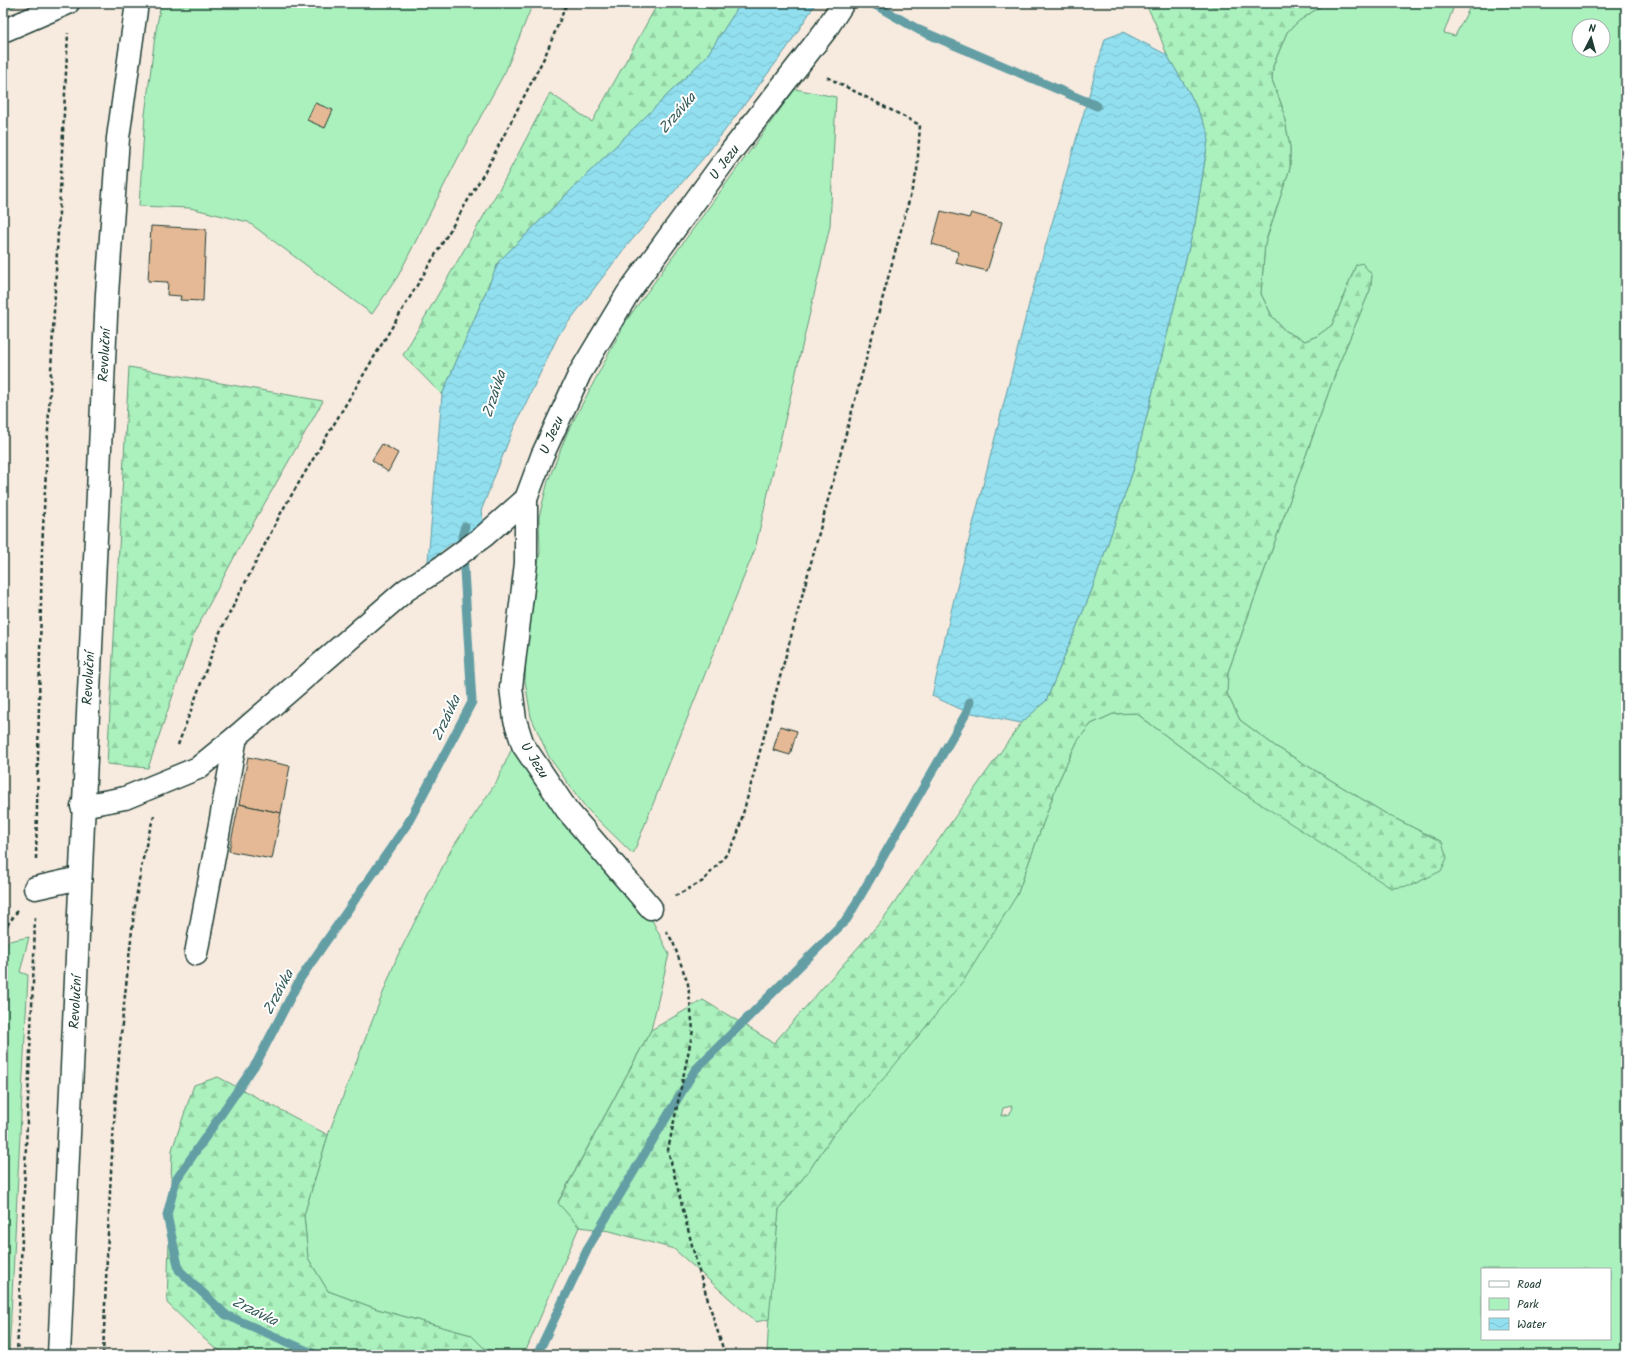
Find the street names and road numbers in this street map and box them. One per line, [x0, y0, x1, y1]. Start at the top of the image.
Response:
street label: U Jezu [704, 140, 746, 185]
street label: Revoluční [93, 325, 118, 383]
street label: U Jezu [534, 413, 570, 458]
street label: Revoluční [77, 648, 102, 706]
street label: U Jezu [514, 738, 554, 783]
street label: Revoluční [64, 972, 89, 1030]

